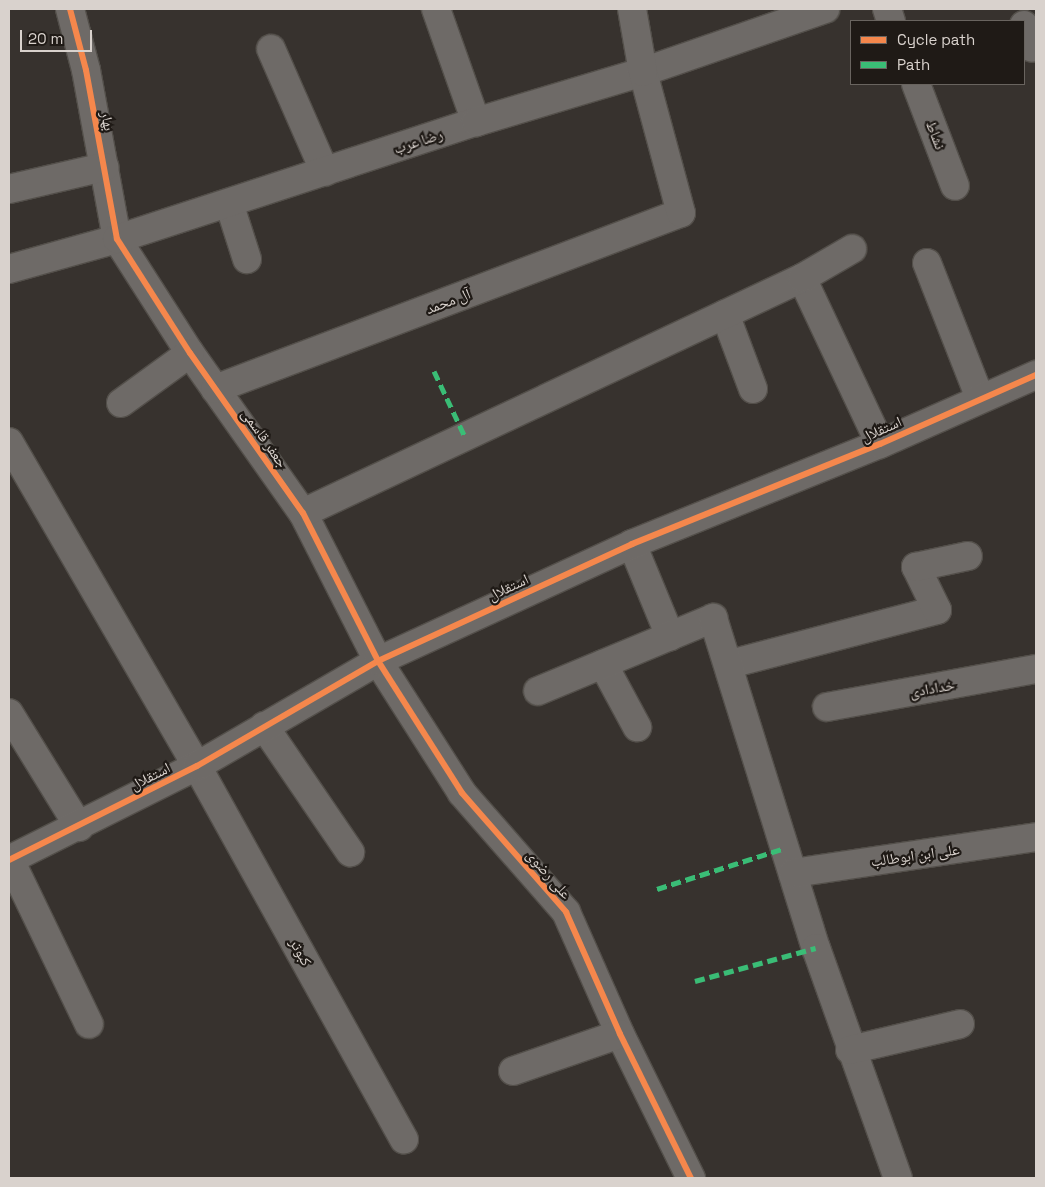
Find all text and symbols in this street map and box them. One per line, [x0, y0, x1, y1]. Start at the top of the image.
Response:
scale bar [22, 20, 95, 52]
legend [850, 20, 1025, 85]
text: 20 m [28, 29, 63, 48]
text: Cycle path [897, 30, 975, 49]
text: Path [897, 55, 930, 74]
street label: بهار [97, 110, 119, 132]
street label: نشاط [922, 118, 950, 152]
street label: رضا عرب [391, 125, 445, 157]
street label: آل محمد [423, 284, 473, 318]
street label: جعفر قاسمی [238, 405, 292, 471]
street label: استقلال [858, 412, 904, 446]
street label: استقلال [485, 570, 531, 604]
street label: خدادادی [908, 675, 956, 701]
street label: استقلال [127, 758, 173, 794]
street label: علی ابن ابوطالب [869, 840, 961, 870]
street label: علی رضوی [523, 846, 575, 902]
street label: کبوتر [286, 935, 316, 969]

